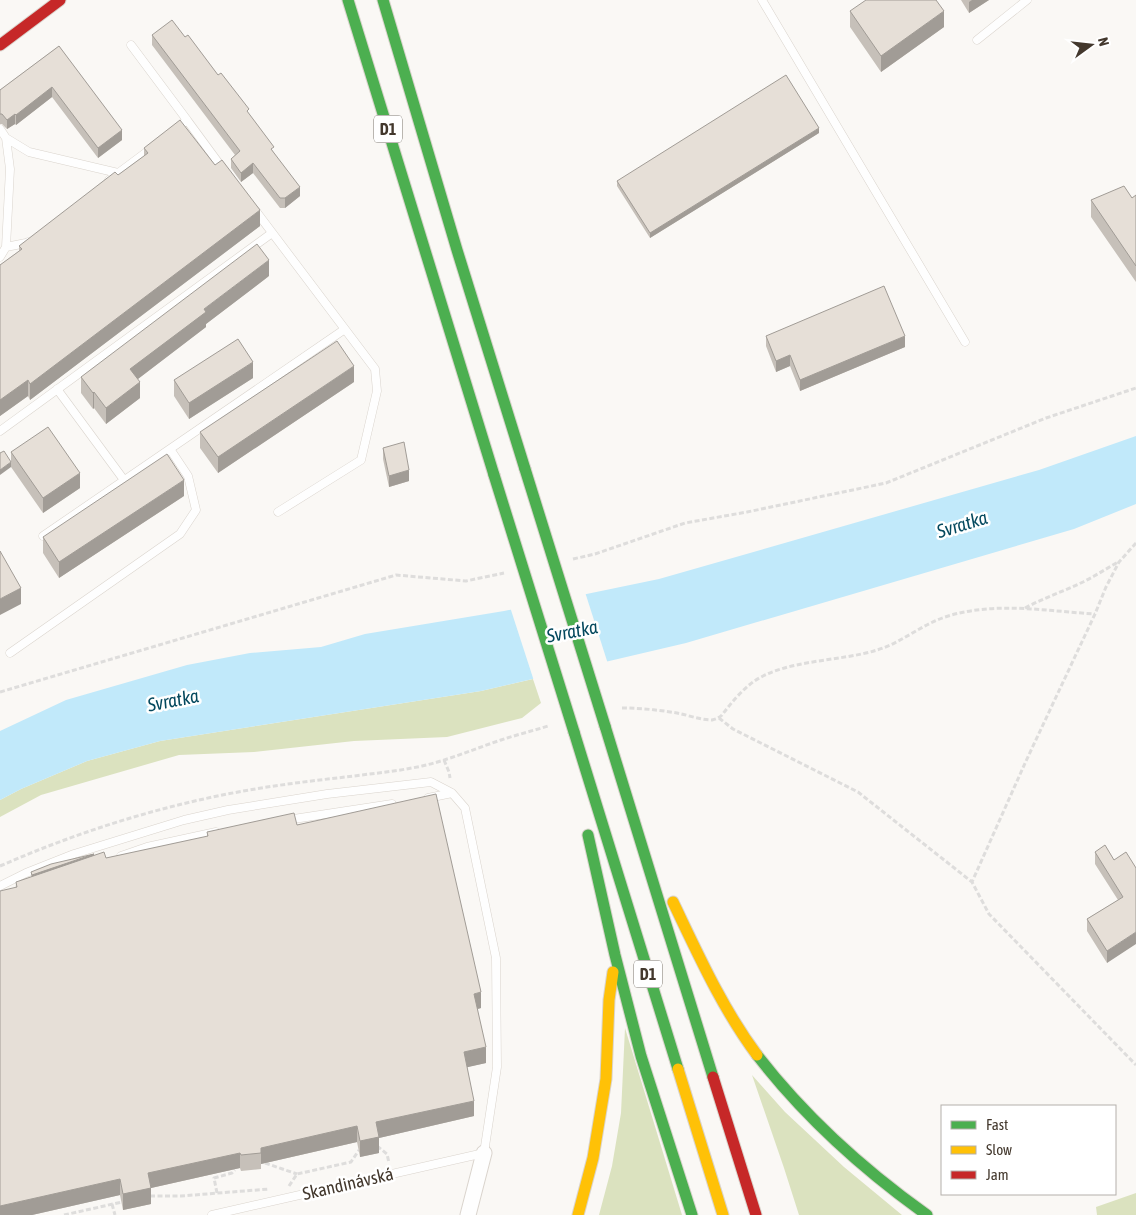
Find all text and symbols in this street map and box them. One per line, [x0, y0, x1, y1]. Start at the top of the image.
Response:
north arrow [1066, 20, 1116, 70]
text: N [1095, 36, 1112, 48]
road number: D1 [374, 116, 402, 142]
water label: Svratka [933, 506, 990, 542]
water label: Svratka [544, 615, 600, 647]
water label: Svratka [145, 684, 201, 716]
road number: D1 [634, 961, 662, 988]
legend [941, 1105, 1116, 1195]
text: Fast [986, 1116, 1008, 1133]
text: Slow [986, 1141, 1012, 1158]
street label: Skandinávská [300, 1163, 395, 1204]
text: Jam [986, 1166, 1009, 1183]

